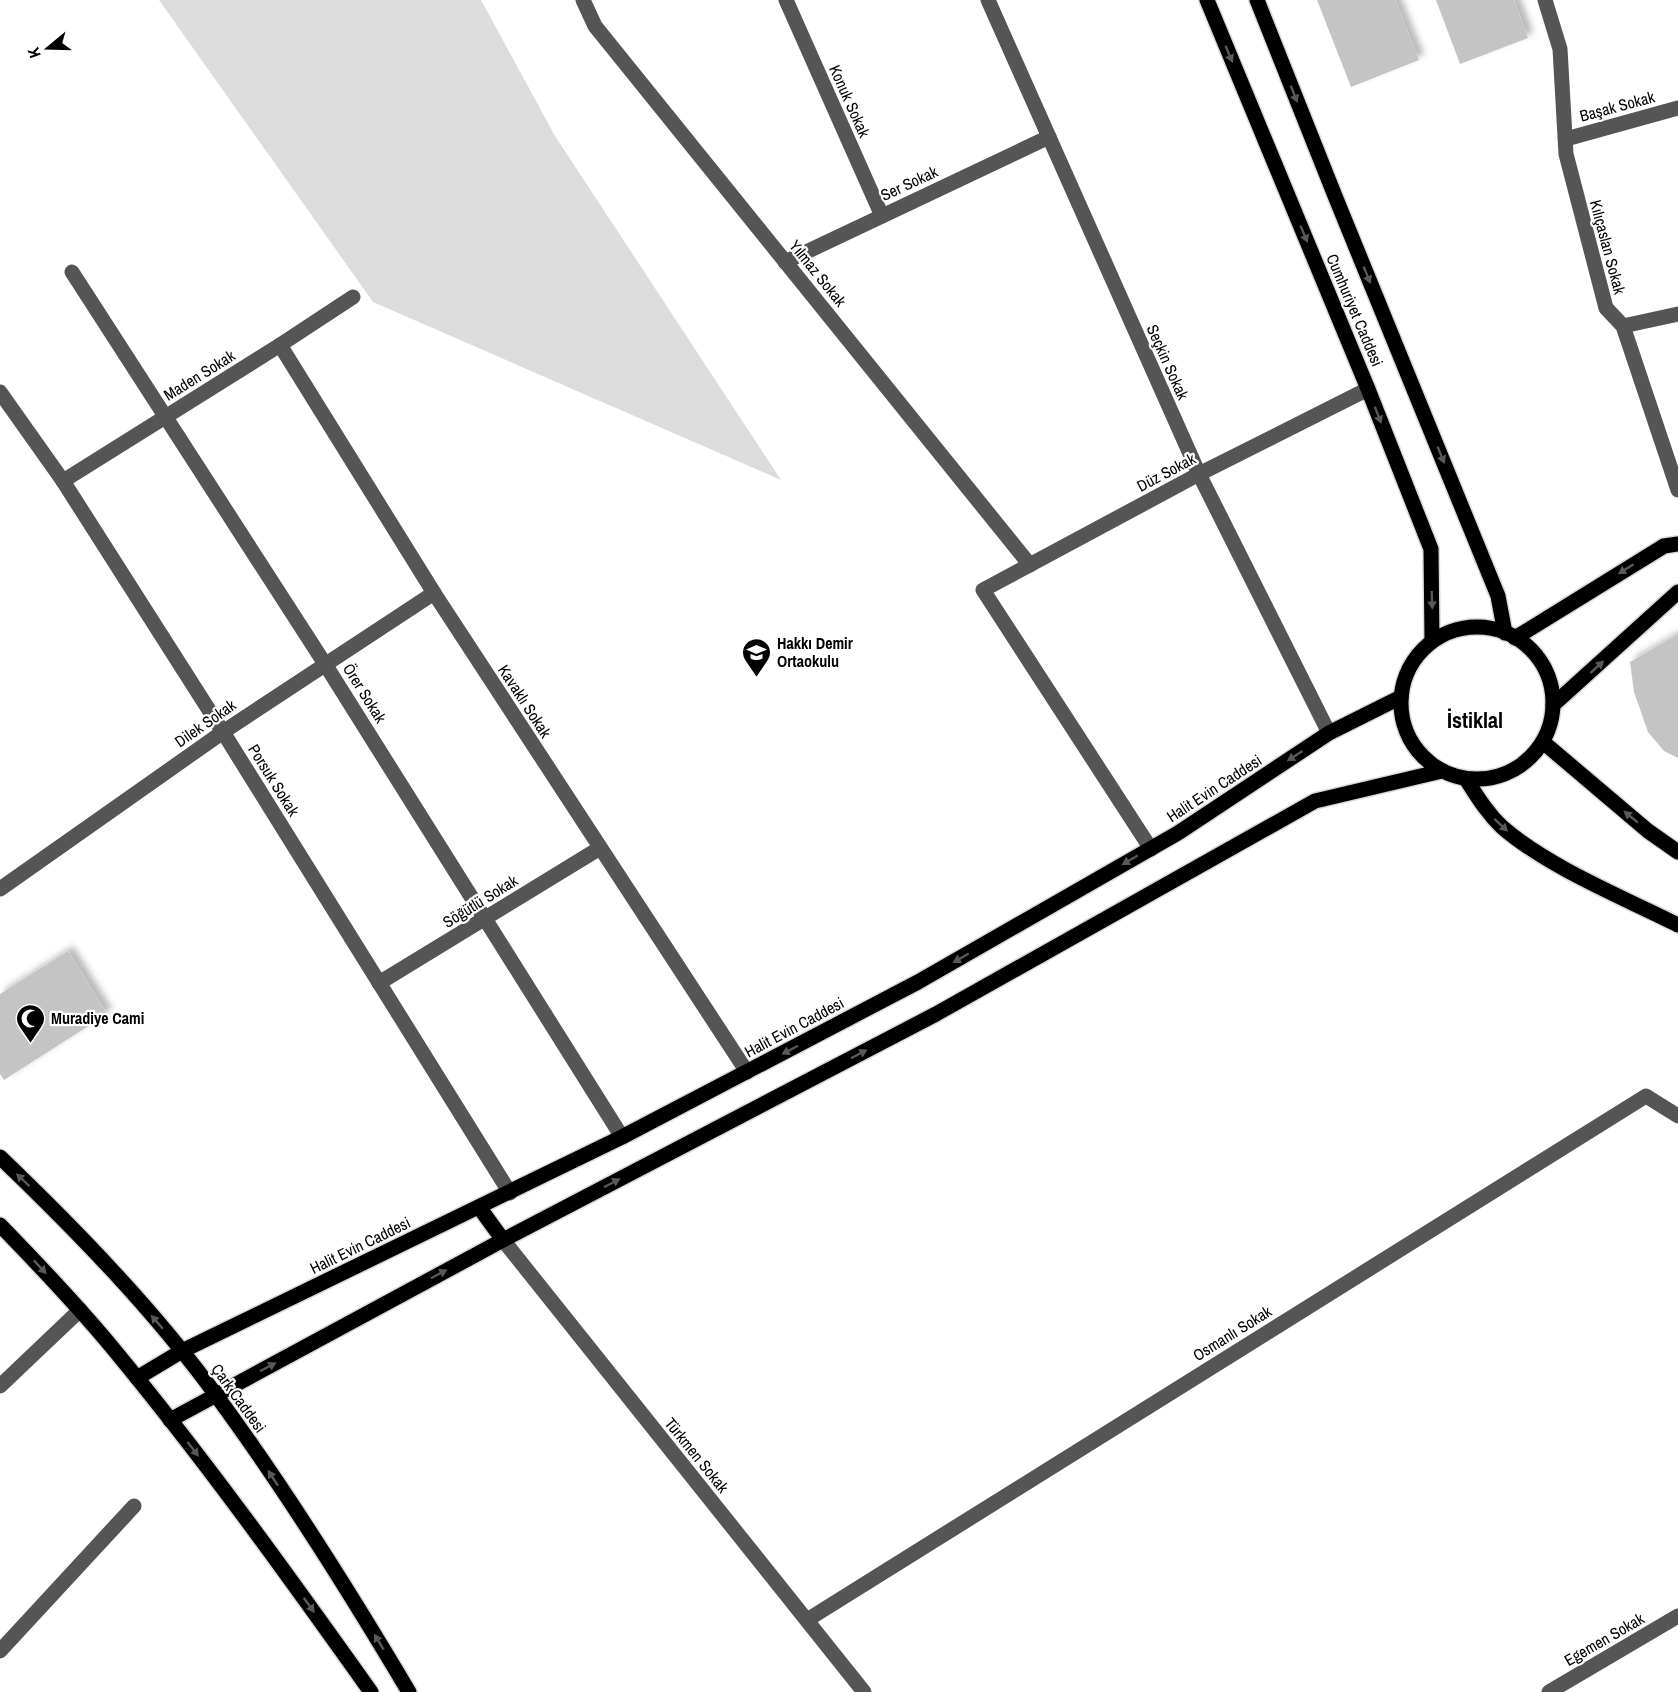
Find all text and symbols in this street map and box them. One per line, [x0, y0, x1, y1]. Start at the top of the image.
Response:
north arrow [18, 18, 78, 78]
text: K [22, 44, 46, 61]
one-way arrow [1225, 45, 1234, 63]
street label: Konuk Sokak [824, 61, 876, 141]
one-way arrow [1289, 85, 1299, 103]
street label: Başak Sokak [1577, 85, 1657, 127]
street label: Ser Sokak [877, 160, 941, 206]
street label: Kılıçaslan Sokak [1585, 197, 1631, 297]
one-way arrow [1300, 225, 1309, 243]
street label: Yılmaz Sokak [784, 235, 852, 311]
street label: Cumhuriyet Caddesi [1321, 250, 1389, 370]
one-way arrow [1362, 266, 1372, 284]
street label: Seçkin Sokak [1142, 321, 1195, 404]
street label: Maden Sokak [159, 344, 239, 406]
one-way arrow [1373, 406, 1383, 424]
one-way arrow [1437, 446, 1446, 464]
street label: Düz Sokak [1133, 447, 1200, 497]
one-way arrow [1618, 564, 1634, 575]
one-way arrow [1427, 590, 1437, 609]
place label: Hakkı Demir Ortaokulu [777, 632, 854, 672]
school or university icon: Hakkı Demir Ortaokulu [740, 636, 772, 678]
street label: Örer Sokak [338, 659, 392, 727]
street label: Kavaklı Sokak [493, 660, 557, 742]
one-way arrow [1589, 661, 1604, 674]
street label: Dilek Sokak [170, 694, 240, 752]
district label: İstiklal [1447, 705, 1503, 735]
street label: Porsuk Sokak [243, 740, 305, 821]
street label: Halit Evin Caddesi [1162, 749, 1266, 827]
one-way arrow [1287, 750, 1303, 761]
one-way arrow [1624, 811, 1639, 824]
one-way arrow [1494, 818, 1509, 832]
one-way arrow [1122, 855, 1138, 866]
street label: Söğütlü Sokak [438, 869, 522, 933]
one-way arrow [953, 952, 969, 963]
street label: Halit Evin Caddesi [741, 992, 847, 1062]
mosque icon: Muradiye Cami [14, 1002, 46, 1044]
place label: Muradiye Cami [51, 1007, 144, 1029]
one-way arrow [781, 1045, 798, 1055]
one-way arrow [851, 1050, 868, 1059]
one-way arrow [17, 1173, 31, 1187]
one-way arrow [603, 1179, 621, 1189]
street label: Halit Evin Caddesi [306, 1211, 414, 1279]
one-way arrow [33, 1260, 47, 1275]
one-way arrow [431, 1269, 448, 1279]
street label: Osmanlı Sokak [1188, 1300, 1276, 1366]
one-way arrow [150, 1314, 163, 1330]
street label: Çark Caddesi [207, 1359, 271, 1437]
one-way arrow [259, 1362, 276, 1372]
street label: Türkmen Sokak [660, 1413, 734, 1498]
one-way arrow [186, 1441, 199, 1457]
one-way arrow [268, 1470, 279, 1486]
one-way arrow [303, 1597, 315, 1613]
street label: Egemen Sokak [1560, 1607, 1648, 1671]
one-way arrow [374, 1633, 384, 1650]

